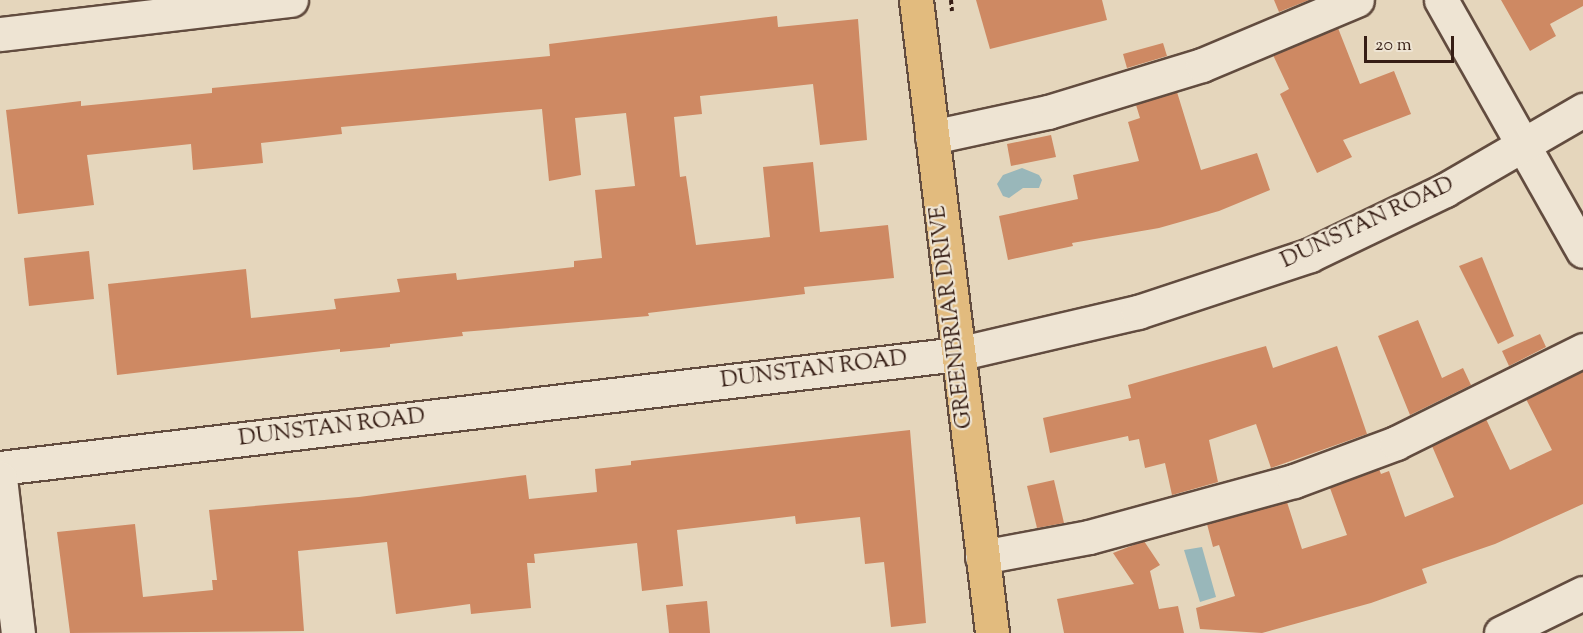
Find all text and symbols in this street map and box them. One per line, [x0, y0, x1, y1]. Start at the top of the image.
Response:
scale bar [1367, 24, 1457, 62]
text: 20 m [1375, 33, 1412, 59]
street label: DUNSTAN ROAD [1277, 172, 1459, 276]
street label: GREENBRIAR DRIVE [926, 204, 980, 430]
street label: DUNSTAN ROAD [719, 346, 909, 396]
street label: DUNSTAN ROAD [237, 404, 427, 454]

